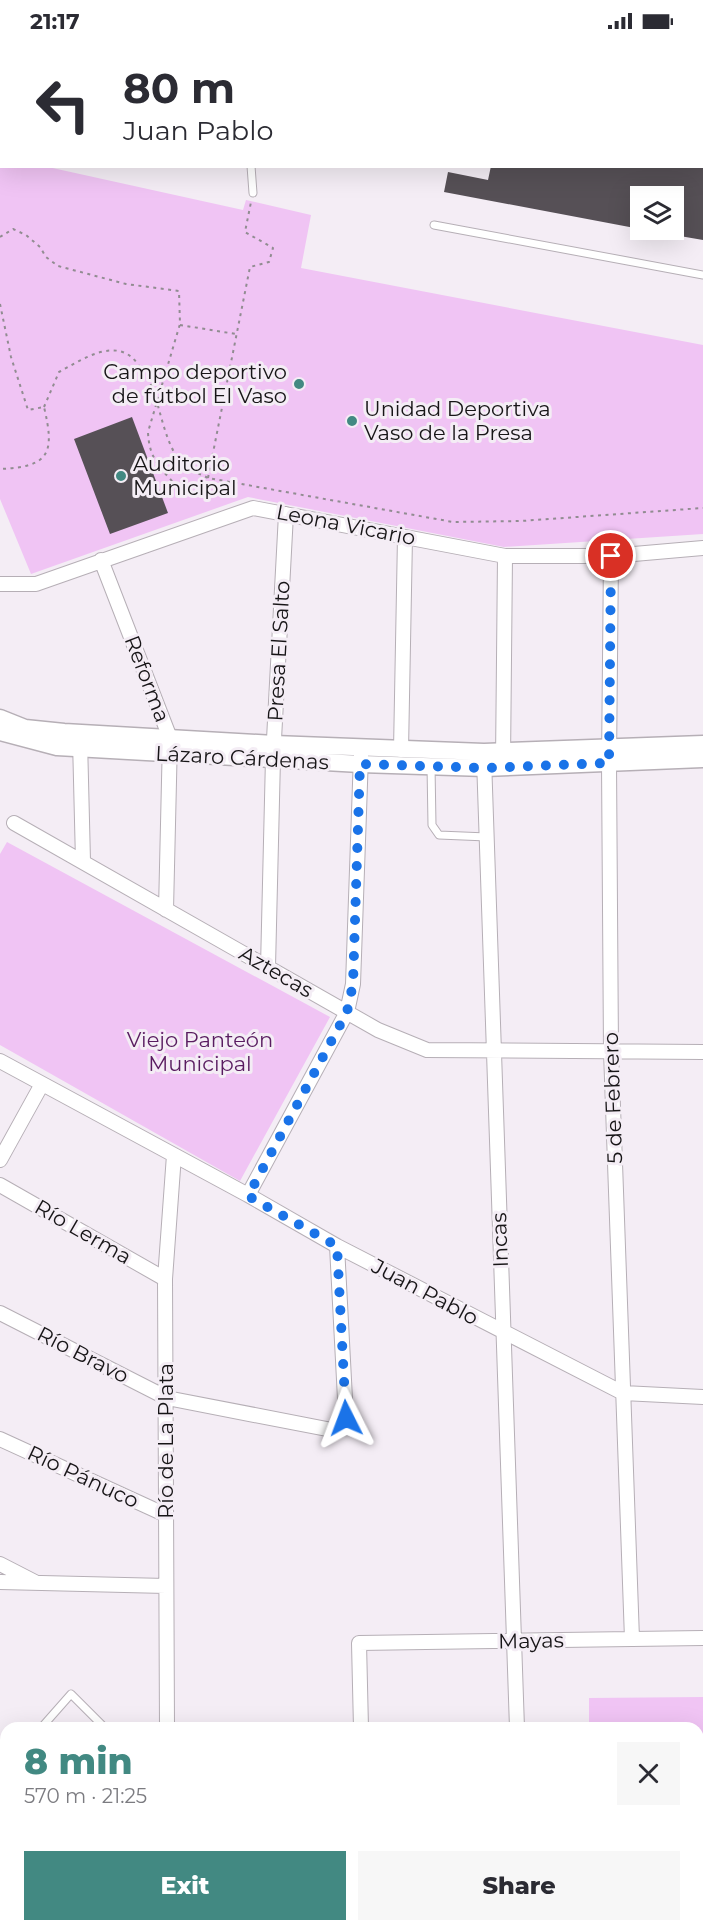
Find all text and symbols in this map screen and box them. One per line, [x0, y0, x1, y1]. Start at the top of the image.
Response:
text: 21:17 [30, 8, 80, 35]
text: 80 m [123, 62, 235, 114]
icon: left [24, 66, 102, 144]
text: Juan Pablo [123, 114, 273, 147]
map controls [630, 186, 684, 240]
button: layers [630, 186, 684, 240]
place label: Campo deportivo de fútbol El Vaso [103, 359, 287, 408]
marker: Campo deportivo de fútbol El Vaso [292, 377, 306, 391]
place label: Unidad Deportiva Vaso de la Presa [364, 396, 551, 445]
marker: Unidad Deportiva Vaso de la Presa [345, 414, 359, 428]
place label: Auditorio Municipal [133, 451, 237, 500]
marker: Auditorio Municipal [114, 469, 128, 483]
street label: Leona Vicario [274, 499, 418, 550]
pin [585, 530, 636, 581]
icon: arrive [594, 539, 627, 572]
street label: Presa El Salto [262, 580, 295, 722]
street label: Reforma [120, 632, 175, 726]
street label: Lázaro Cárdenas [155, 740, 329, 775]
street label: Aztecas [235, 940, 318, 1003]
park label: Viejo Panteón Municipal [127, 1027, 273, 1076]
street label: 5 de Febrero [598, 1032, 627, 1164]
street label: Río Lerma [31, 1194, 136, 1269]
street label: Incas [486, 1212, 513, 1268]
street label: Juan Pablo [367, 1253, 483, 1330]
street label: Río Bravo [33, 1321, 133, 1388]
street label: Río de La Plata [153, 1363, 178, 1519]
position arrow [314, 1386, 378, 1450]
street label: Río Pánuco [24, 1440, 143, 1513]
street label: Mayas [498, 1627, 564, 1654]
text: 8 min [24, 1739, 133, 1783]
button: close [617, 1742, 680, 1805]
text: 570 m · 21:25 [24, 1784, 147, 1808]
button: Exit [24, 1851, 346, 1920]
button: Share [358, 1851, 680, 1920]

